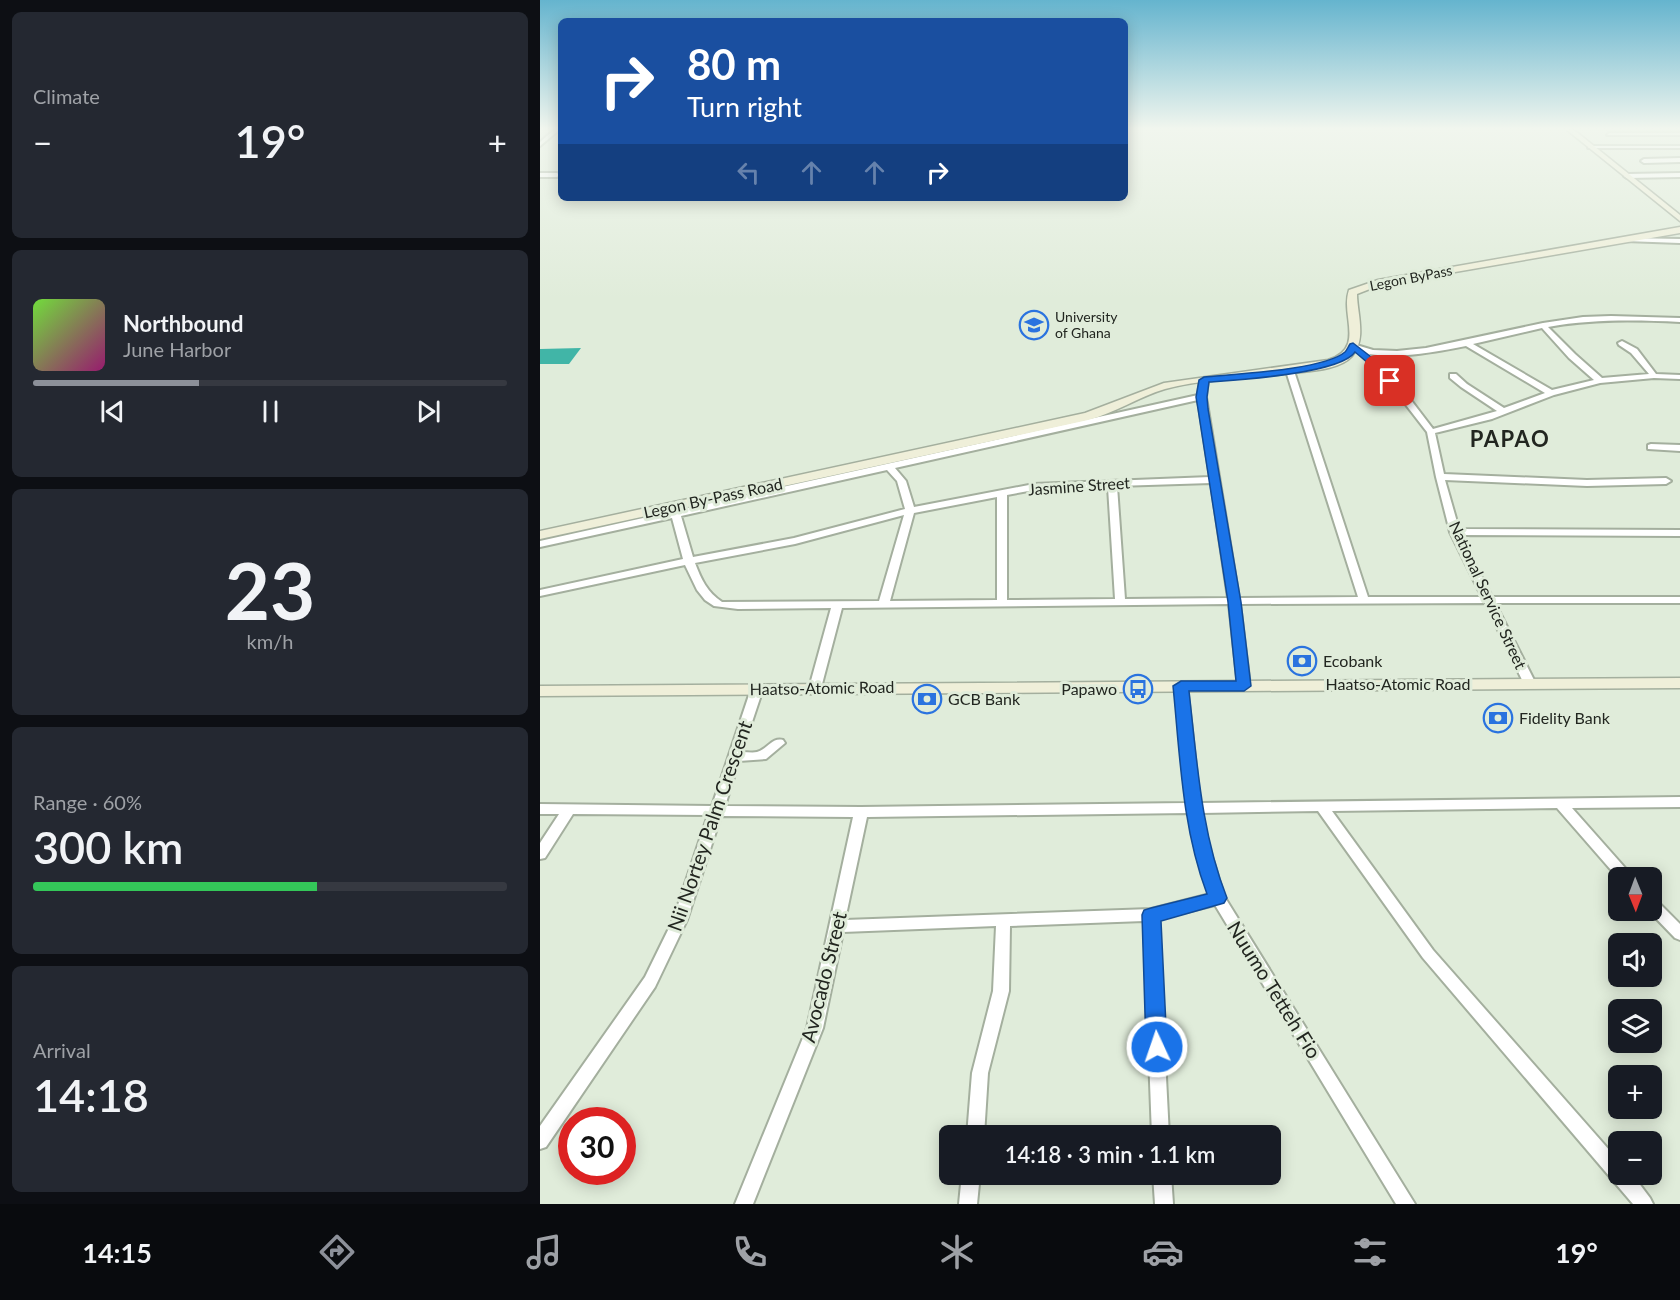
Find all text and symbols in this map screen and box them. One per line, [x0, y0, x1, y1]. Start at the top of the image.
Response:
text: 80 m [687, 39, 781, 89]
icon: right [588, 42, 666, 120]
text: Climate [33, 84, 100, 108]
text: Turn right [687, 90, 802, 123]
text: 19° [235, 114, 305, 168]
text: − [33, 122, 52, 162]
text: + [488, 122, 507, 162]
icon: left [732, 156, 765, 189]
icon: ahead [795, 156, 828, 189]
icon: ahead [858, 156, 891, 189]
icon: right [921, 156, 954, 189]
street label: Legon ByPass [1368, 261, 1454, 294]
place label: University of Ghana [1055, 308, 1118, 341]
school or university icon: University of Ghana [1018, 309, 1050, 341]
text: Northbound [123, 310, 243, 337]
text: June Harbor [123, 337, 231, 361]
pin [1364, 355, 1415, 406]
icon: arrive [1373, 364, 1406, 397]
icon: previous [96, 395, 129, 428]
icon: pause [254, 395, 287, 428]
icon: next [412, 395, 445, 428]
district label: PAPAO [1470, 425, 1550, 452]
street label: Jasmine Street [1027, 472, 1131, 499]
street label: Legon By-Pass Road [642, 474, 784, 522]
street label: National Service Street [1446, 518, 1531, 672]
text: 23 [225, 543, 315, 637]
text: km/h [247, 629, 293, 653]
bank icon: Ecobank [1286, 645, 1318, 677]
place label: Ecobank [1323, 651, 1383, 670]
bus stop icon: Papawo [1122, 673, 1154, 705]
street label: Haatso-Atomic Road [1326, 674, 1470, 693]
street label: Haatso-Atomic Road [749, 677, 895, 698]
place label: Papawo [1061, 679, 1117, 698]
bank icon: GCB Bank [911, 683, 943, 715]
place label: GCB Bank [948, 689, 1021, 708]
bank icon: Fidelity Bank [1482, 702, 1514, 734]
place label: Fidelity Bank [1519, 708, 1611, 727]
street label: Nii Nortey Palm Crescent [662, 717, 756, 934]
text: Range · 60% [33, 790, 142, 814]
text: 300 km [33, 820, 183, 874]
north arrow [1608, 867, 1662, 921]
map controls [1608, 867, 1662, 1185]
street label: Avocado Street [795, 909, 851, 1045]
street label: Nuumo Tetteh Fio [1223, 916, 1327, 1063]
button: sound [1608, 933, 1662, 987]
button: layers [1608, 999, 1662, 1053]
position arrow [1125, 1015, 1189, 1079]
text: Arrival [33, 1038, 91, 1062]
button: + [1608, 1065, 1662, 1119]
text: 14:18 [33, 1068, 149, 1122]
speed limit sign: 30 [558, 1107, 636, 1185]
button: − [1608, 1131, 1662, 1185]
text: 14:18 · 3 min · 1.1 km [1005, 1141, 1215, 1168]
icon: directions [316, 1231, 358, 1273]
icon: music [523, 1231, 565, 1273]
icon: phone [729, 1231, 771, 1273]
icon: climate [936, 1231, 978, 1273]
icon: car [1142, 1231, 1184, 1273]
icon: filters [1349, 1231, 1391, 1273]
text: 14:15 [82, 1236, 152, 1269]
text: 19° [1555, 1236, 1598, 1269]

